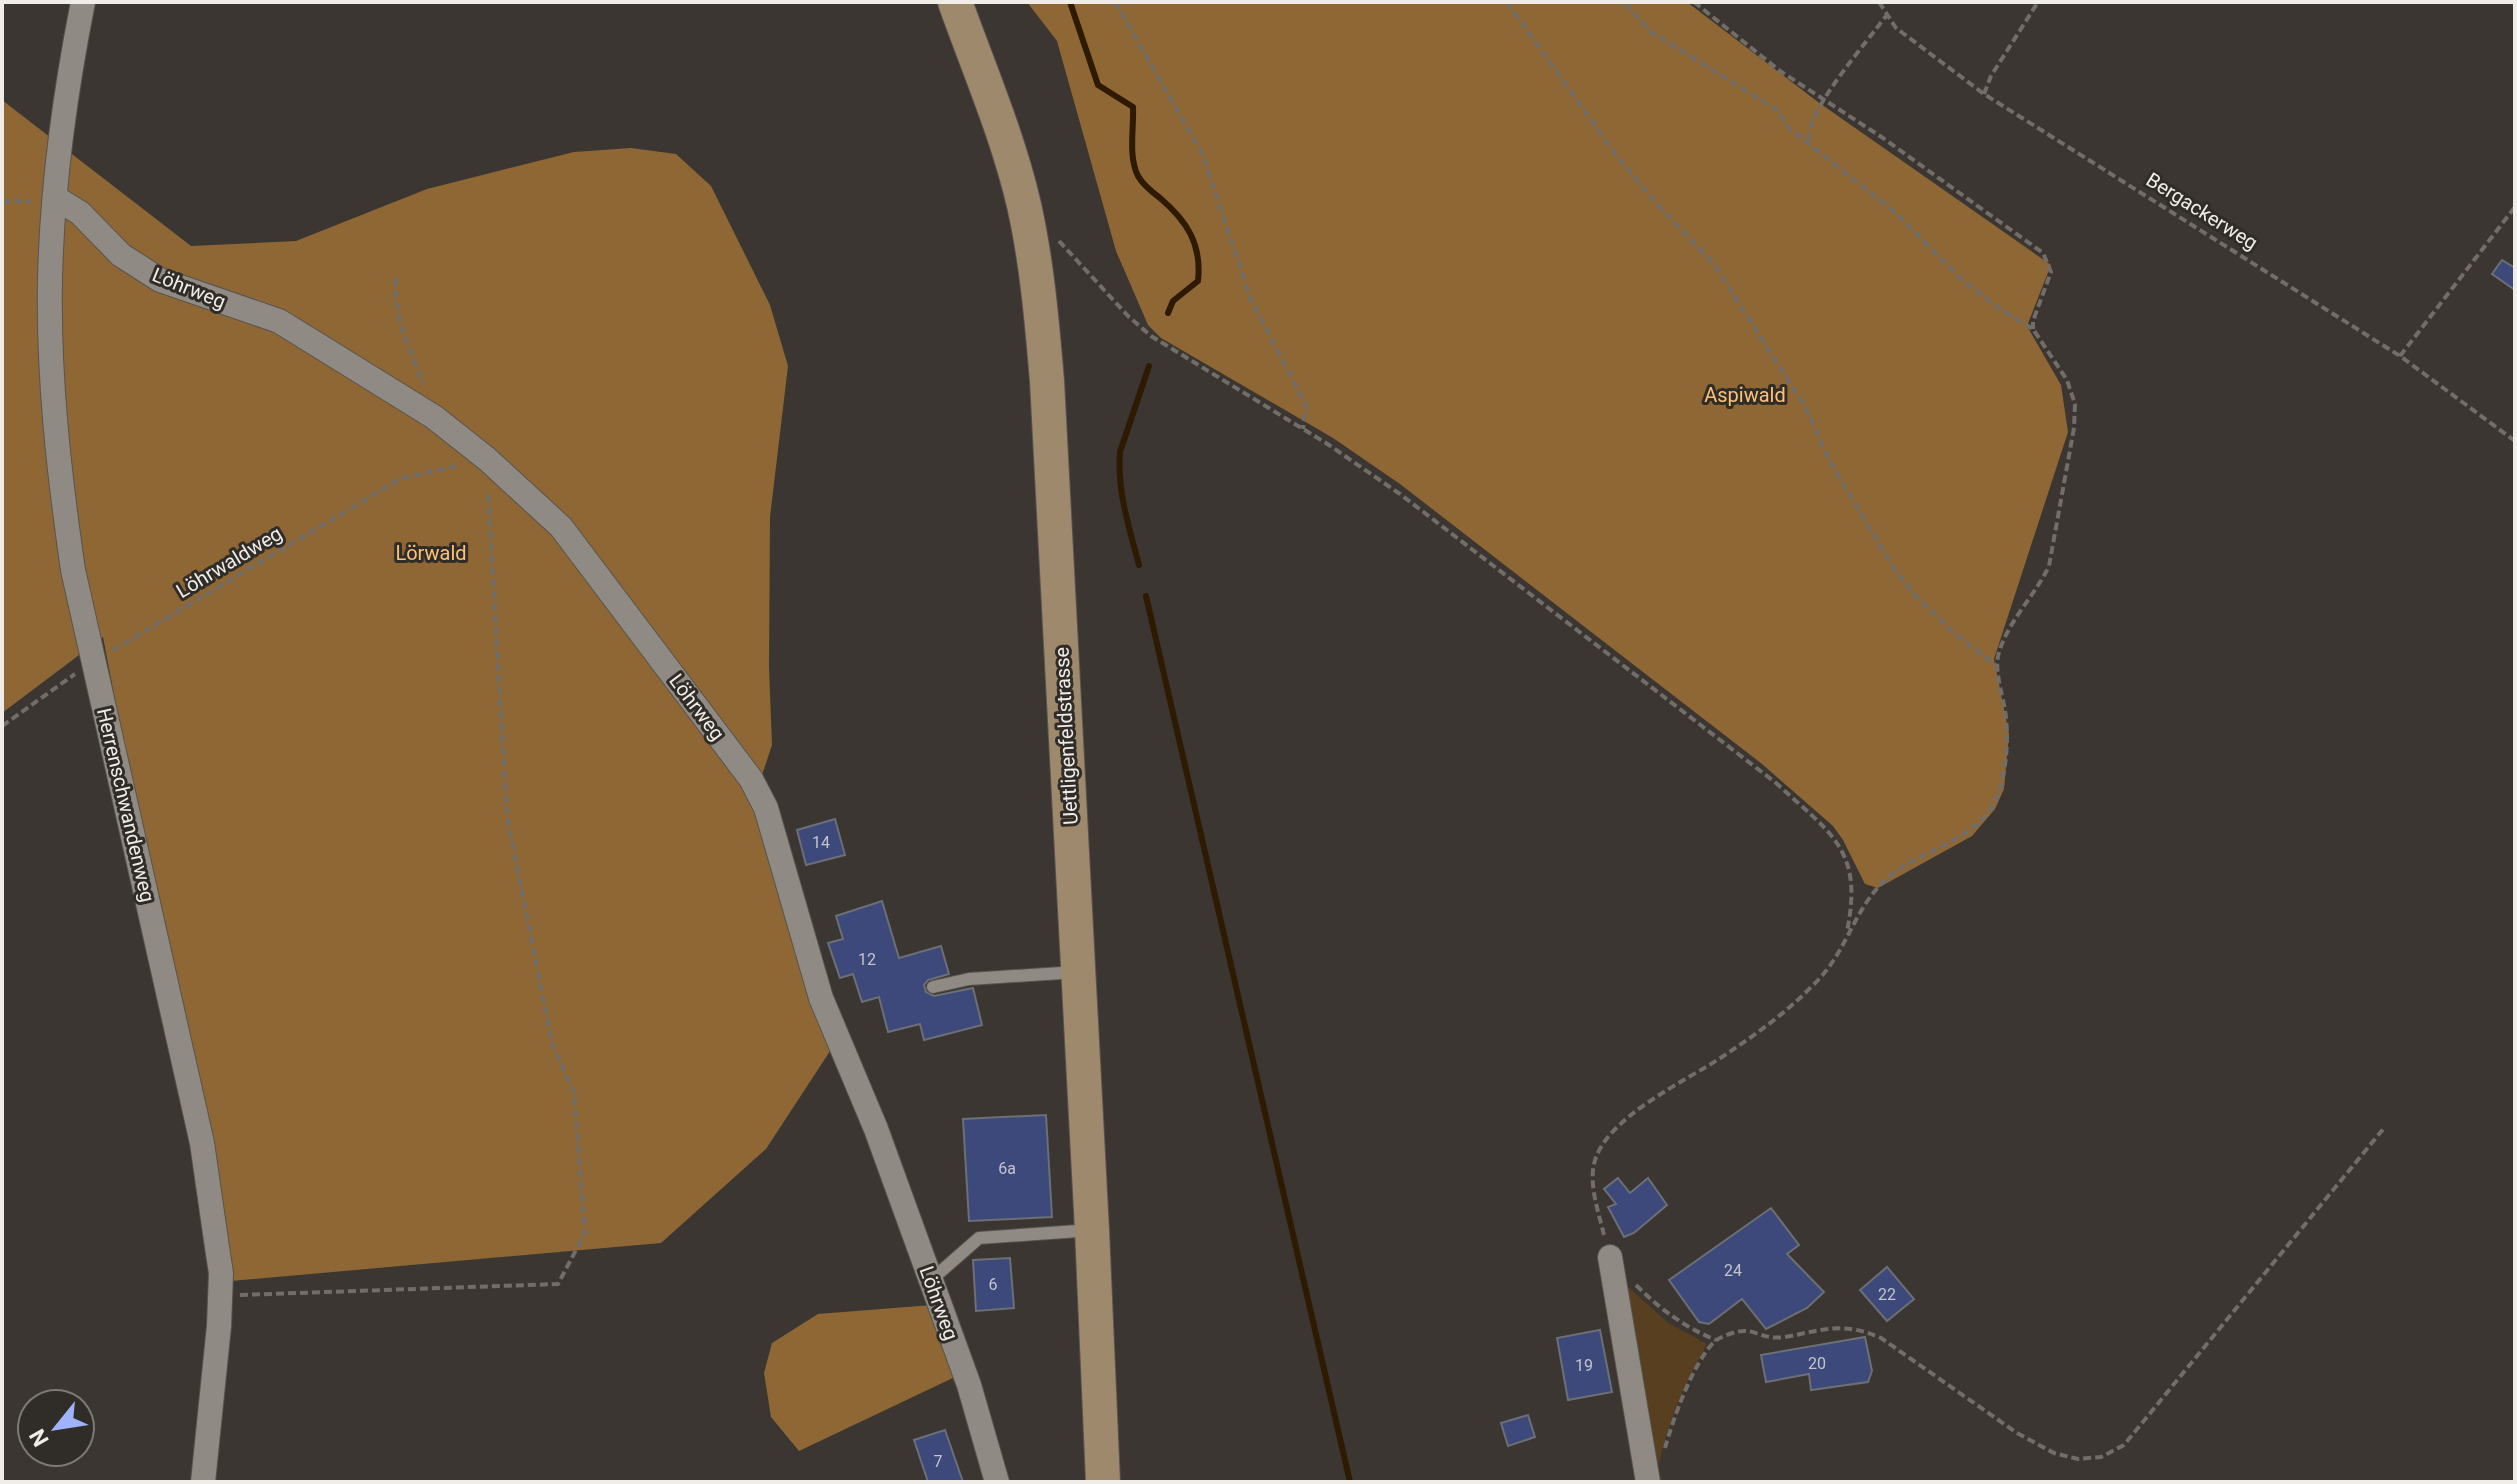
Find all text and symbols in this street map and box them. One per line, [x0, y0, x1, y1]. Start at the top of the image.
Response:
street label: Bergackerweg [2142, 167, 2262, 255]
street label: Löhrweg [149, 262, 229, 314]
park label: Aspiwald [1704, 383, 1786, 407]
street label: Löhrwaldweg [172, 521, 286, 603]
park label: Lörwald [395, 541, 467, 565]
street label: Uettligenfeldstrasse [1049, 646, 1083, 826]
street label: Löhrweg [664, 669, 730, 745]
street label: Herrenschwandenweg [92, 706, 160, 904]
house number: 14 [812, 833, 830, 852]
house number: 12 [858, 950, 876, 969]
house number: 6a [998, 1159, 1016, 1178]
house number: 24 [1724, 1261, 1742, 1280]
street label: Löhrweg [915, 1263, 963, 1343]
house number: 6 [989, 1275, 998, 1294]
house number: 22 [1878, 1285, 1896, 1304]
house number: 20 [1808, 1354, 1826, 1373]
house number: 19 [1575, 1356, 1593, 1375]
north arrow [16, 1388, 96, 1468]
text: N [24, 1425, 54, 1451]
house number: 7 [934, 1452, 943, 1471]

